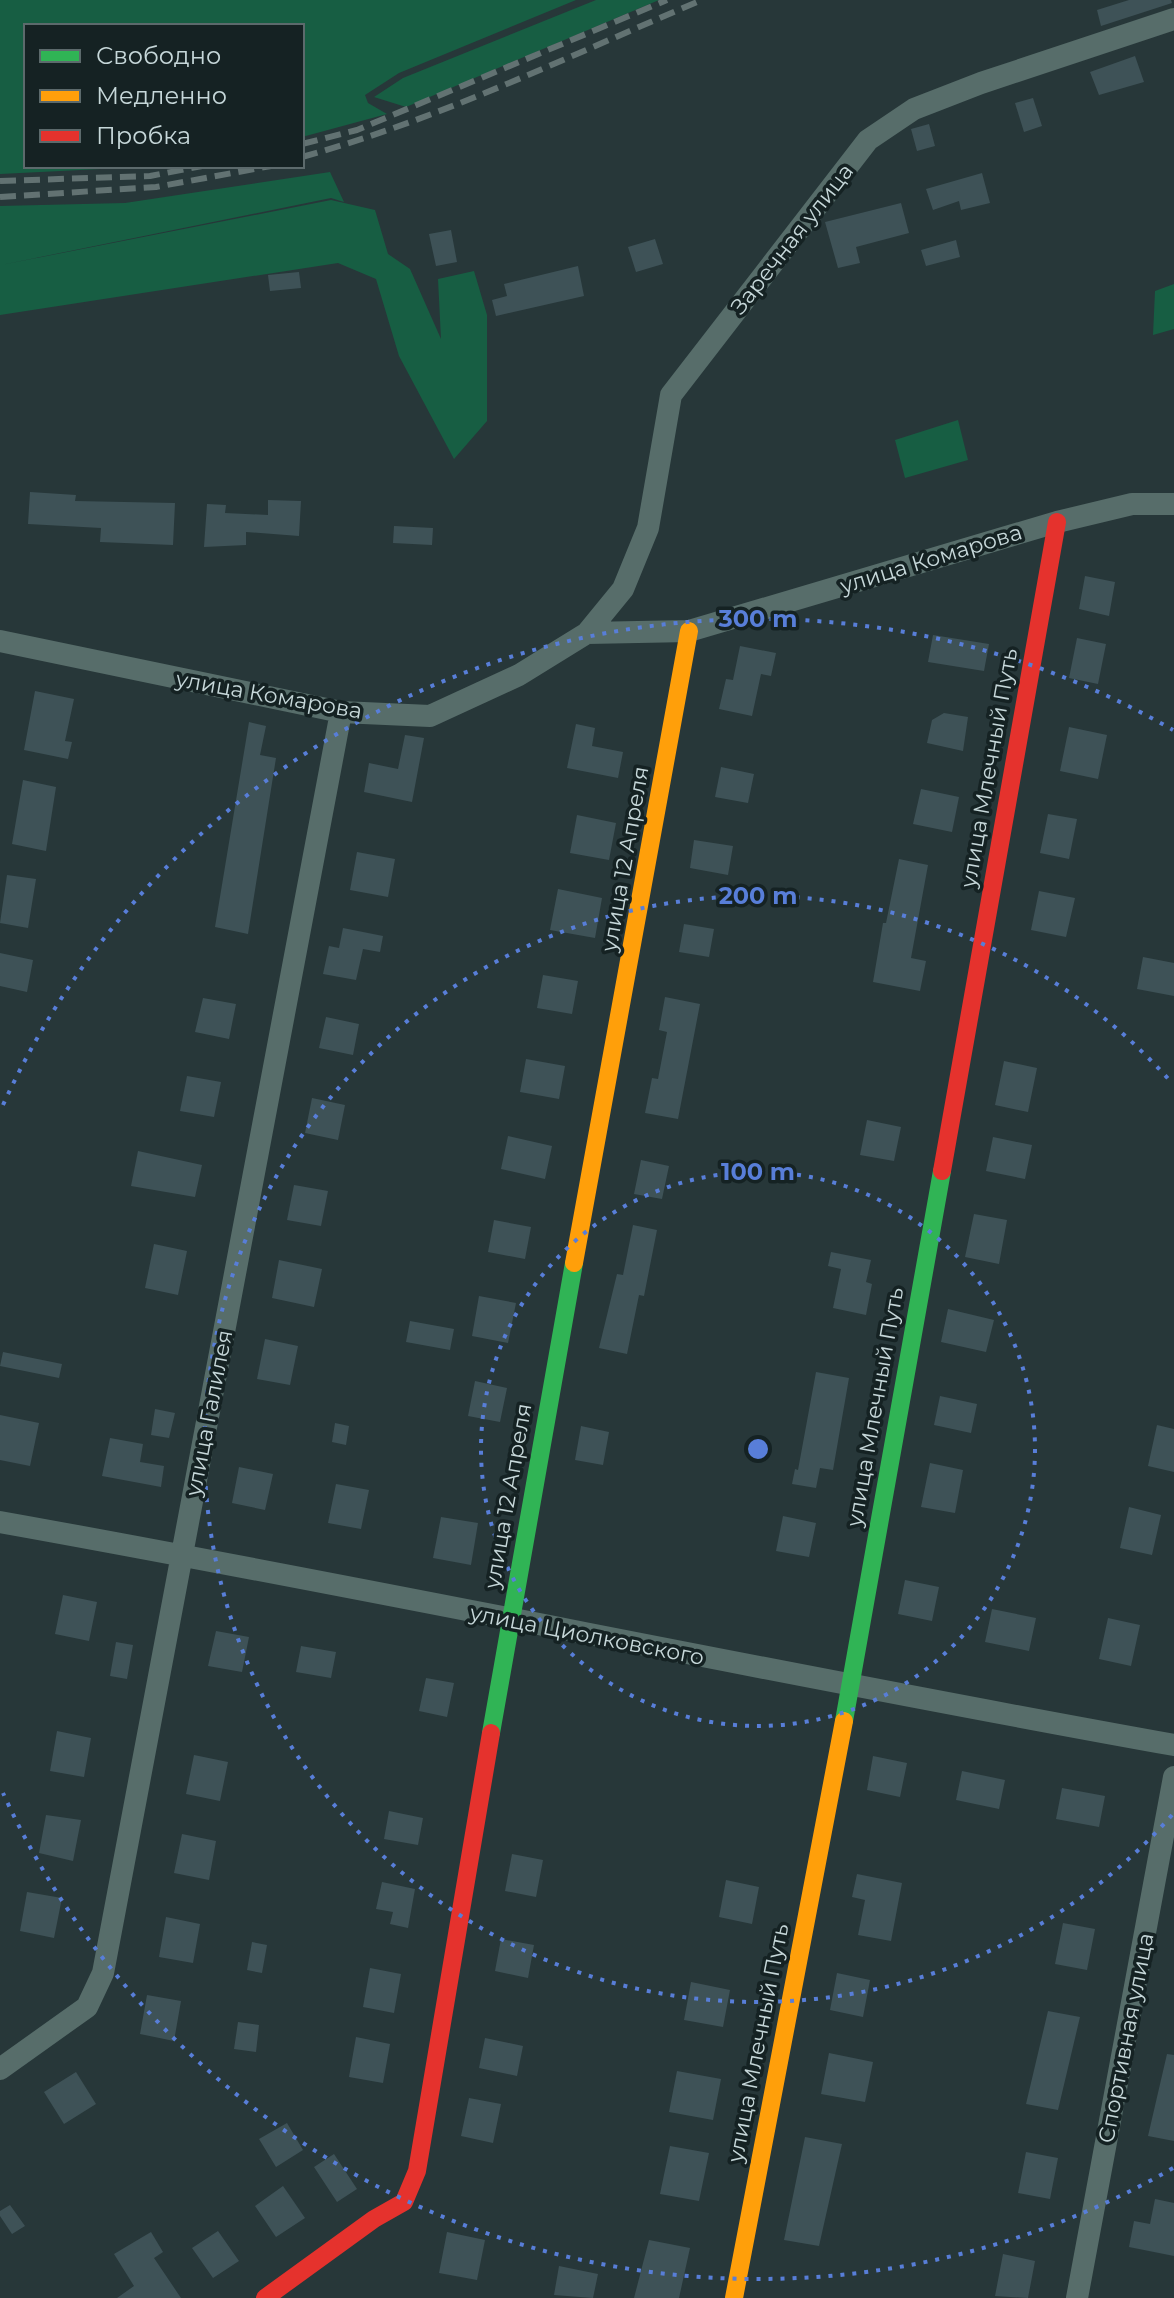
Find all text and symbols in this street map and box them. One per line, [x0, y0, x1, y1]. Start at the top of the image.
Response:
legend [24, 24, 304, 168]
text: Свободно [96, 41, 221, 70]
text: Медленно [96, 81, 227, 110]
text: Пробка [96, 121, 191, 150]
street label: Заречная улица [725, 158, 859, 320]
street label: улица Комарова [836, 519, 1025, 600]
text: 300 m [718, 604, 797, 633]
street label: улица Млечный Путь [954, 646, 1023, 891]
street label: улица Комарова [173, 665, 364, 725]
street label: улица 12 Апреля [595, 764, 655, 955]
text: 200 m [719, 881, 797, 910]
text: 100 m [721, 1157, 795, 1186]
street label: улица Млечный Путь [840, 1285, 909, 1530]
street label: улица Галилея [179, 1328, 238, 1499]
street label: улица 12 Апреля [478, 1401, 538, 1592]
centre of rings [744, 1435, 772, 1463]
street label: улица Циолковского [467, 1599, 706, 1671]
street label: улица Млечный Путь [721, 1921, 794, 2166]
street label: Спортивная улица [1092, 1931, 1160, 2145]

